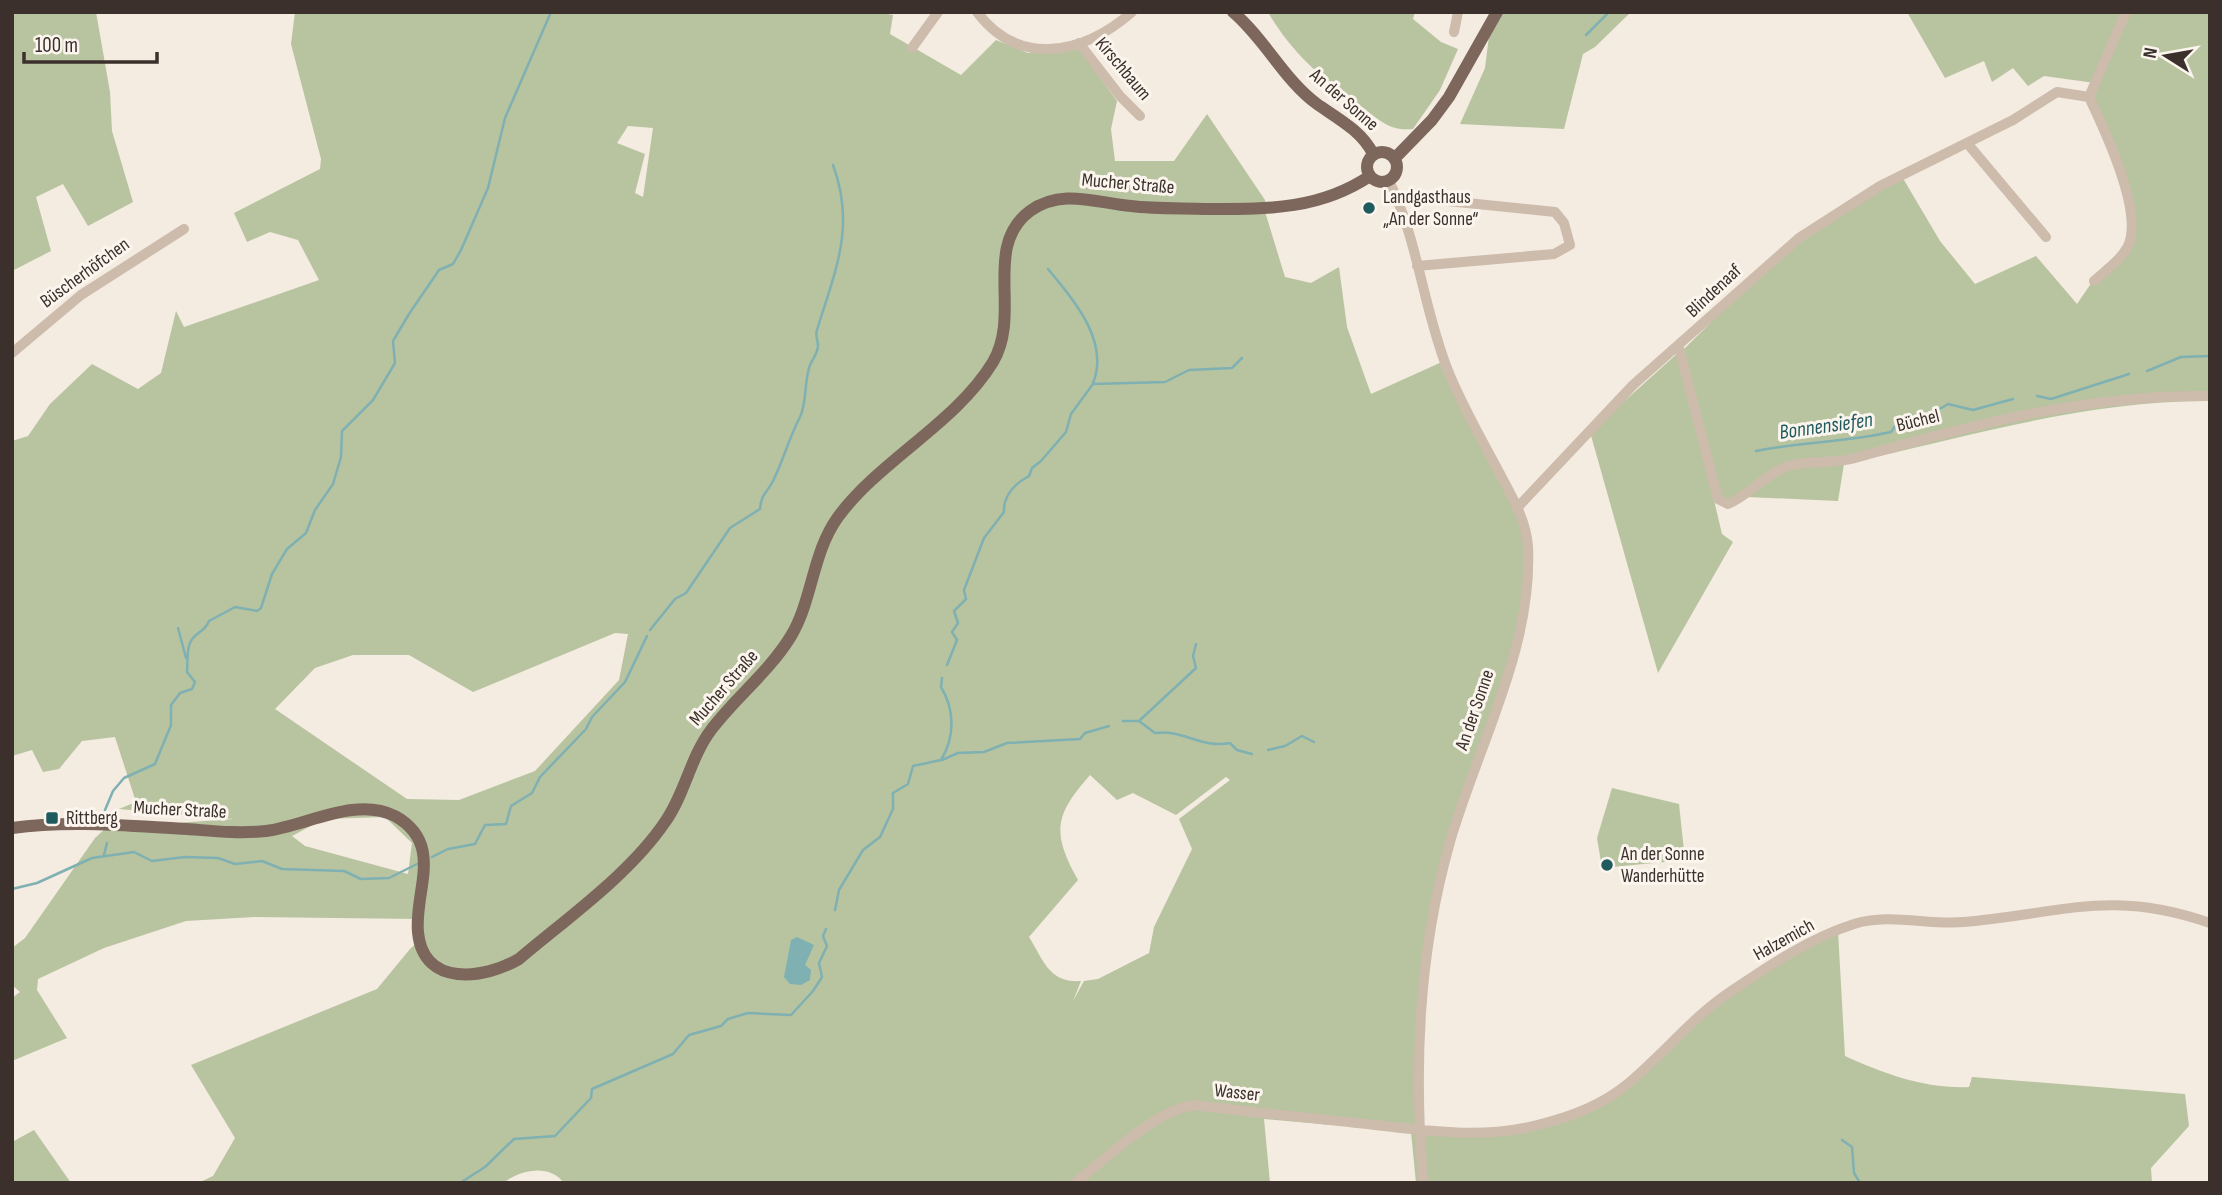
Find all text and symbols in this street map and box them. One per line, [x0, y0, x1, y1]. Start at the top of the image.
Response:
scale bar [24, 21, 158, 65]
north arrow [2131, 21, 2201, 91]
text: 100 m [35, 33, 78, 58]
street label: Kirschbaum [1090, 33, 1156, 105]
text: N [2139, 46, 2163, 60]
street label: An der Sonne [1304, 63, 1383, 136]
street label: Mucher Straße [1081, 168, 1175, 200]
place label: Landgasthaus „An der Sonne“ [1383, 186, 1478, 231]
marker: Landgasthaus „An der Sonne“ [1361, 200, 1377, 216]
street label: Büscherhöfchen [36, 233, 134, 313]
street label: Blindenaaf [1681, 259, 1747, 323]
street label: Büchel [1894, 405, 1942, 437]
water label: Bonnensiefen [1778, 407, 1875, 445]
street label: Mucher Straße [685, 645, 763, 731]
street label: An der Sonne [1450, 667, 1499, 754]
street label: Mucher Straße [133, 796, 227, 824]
place label: Rittberg [66, 807, 118, 830]
marker: Rittberg [44, 810, 60, 826]
place label: An der Sonne Wanderhütte [1620, 843, 1705, 888]
marker: An der Sonne Wanderhütte [1599, 857, 1615, 873]
street label: Halzemich [1749, 914, 1819, 966]
street label: Wasser [1213, 1079, 1261, 1107]

